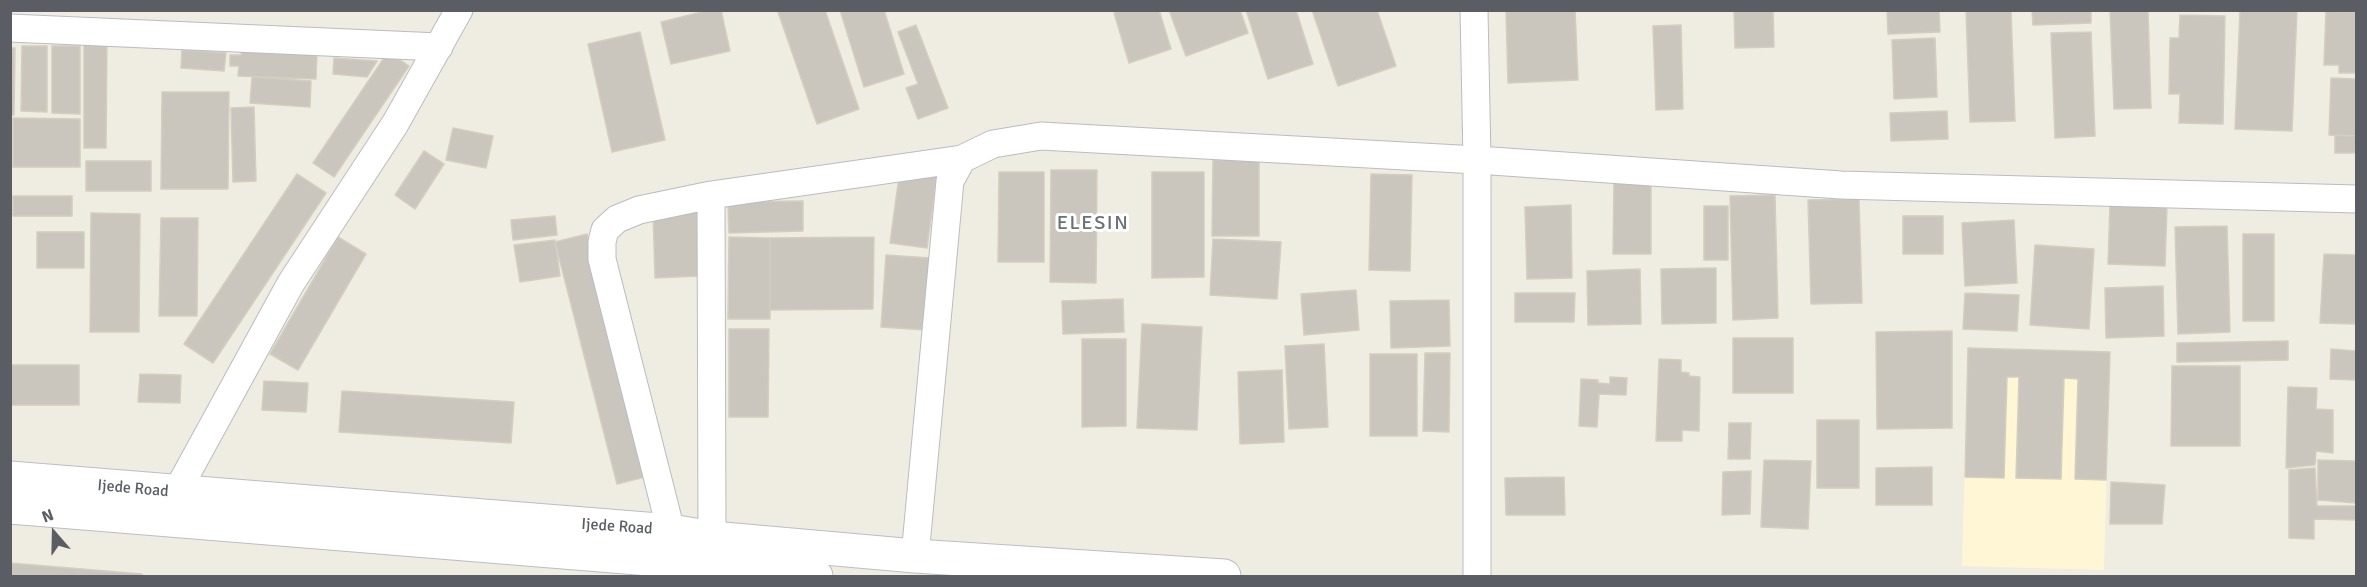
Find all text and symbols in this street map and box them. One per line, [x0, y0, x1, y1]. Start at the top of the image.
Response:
district label: ELESIN [1057, 212, 1129, 236]
street label: Ijede Road [97, 476, 169, 502]
north arrow [24, 503, 84, 563]
text: N [39, 505, 56, 527]
street label: Ijede Road [581, 515, 653, 539]

